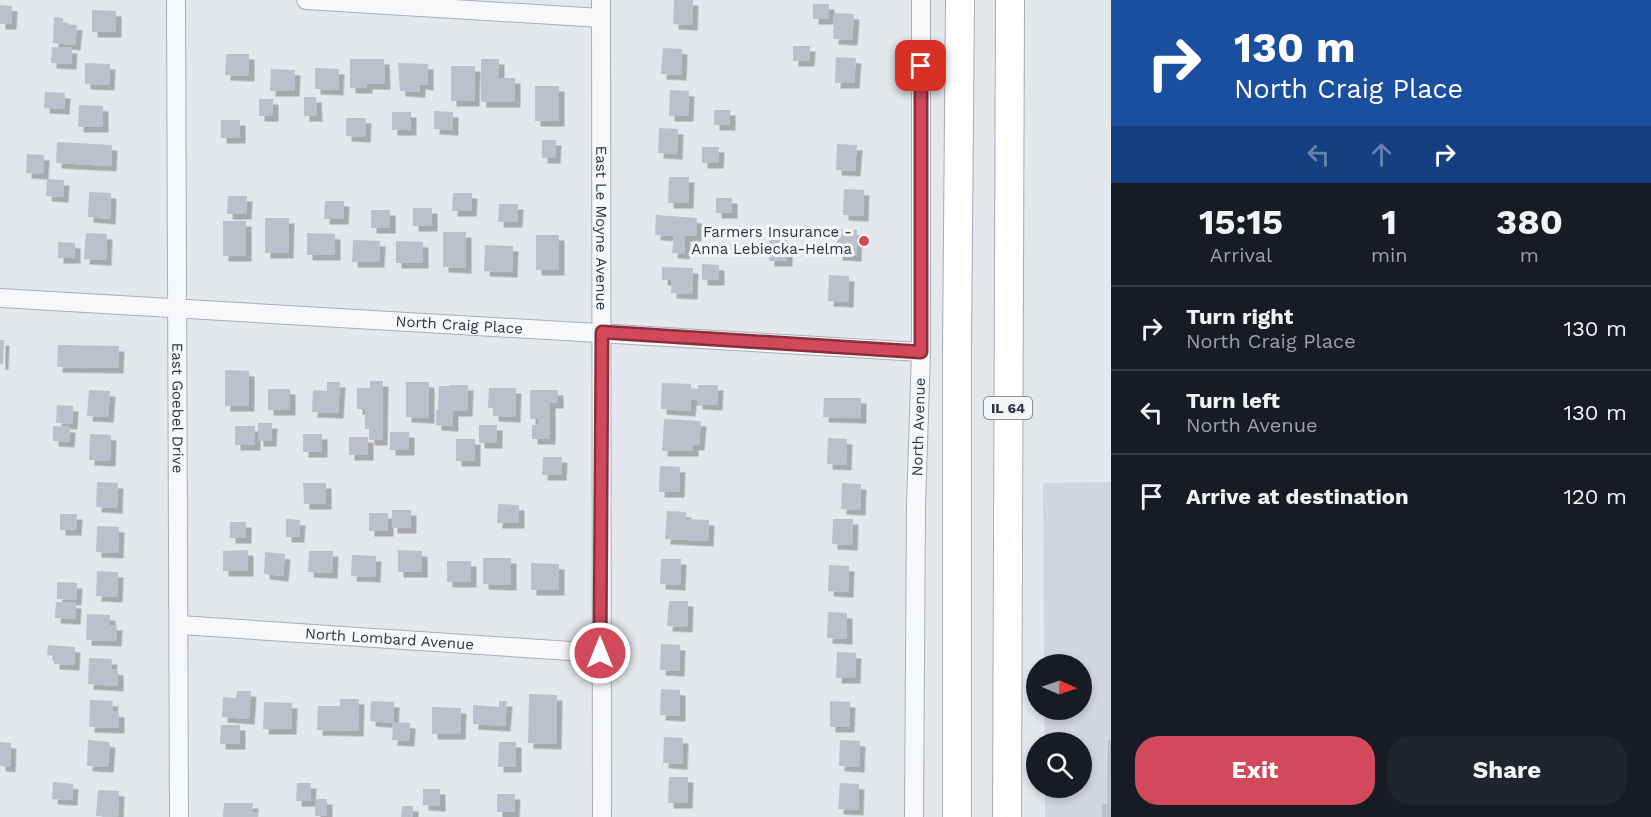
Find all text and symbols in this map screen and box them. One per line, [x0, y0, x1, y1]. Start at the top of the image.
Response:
text: 130 m [1234, 23, 1356, 72]
icon: right [1135, 24, 1213, 102]
pin [895, 40, 946, 91]
icon: arrive [904, 49, 937, 82]
text: North Craig Place [1234, 73, 1463, 105]
icon: left [1302, 138, 1335, 171]
icon: ahead [1365, 138, 1398, 171]
icon: right [1428, 138, 1461, 171]
street label: East Le Moyne Avenue [592, 146, 610, 310]
text: 15:15 [1199, 201, 1283, 243]
text: 1 [1382, 201, 1397, 243]
text: 380 [1496, 201, 1563, 243]
place label: Farmers Insurance - Anna Lebiecka-Helma [691, 223, 853, 258]
marker: Farmers Insurance - Anna Lebiecka-Helma [857, 234, 871, 248]
text: Arrival [1210, 243, 1272, 267]
text: min [1371, 243, 1408, 267]
text: m [1520, 243, 1539, 267]
text: Turn right [1186, 304, 1293, 329]
street label: North Craig Place [395, 312, 523, 338]
icon: right [1135, 312, 1168, 345]
text: 130 m [1563, 316, 1627, 341]
text: North Craig Place [1186, 329, 1356, 353]
street label: East Goebel Drive [168, 343, 187, 473]
street label: North Avenue [908, 377, 929, 477]
text: Turn left [1186, 388, 1280, 413]
icon: left [1135, 396, 1168, 429]
road number: IL 64 [984, 397, 1032, 419]
text: 130 m [1563, 400, 1627, 425]
text: North Avenue [1186, 413, 1318, 437]
icon: arrive [1135, 480, 1168, 513]
text: Arrive at destination [1186, 484, 1409, 509]
text: 120 m [1563, 484, 1627, 509]
position arrow [568, 621, 632, 685]
street label: North Lombard Avenue [305, 624, 475, 654]
north arrow [1026, 654, 1092, 720]
map controls [1026, 654, 1092, 798]
button: search [1026, 732, 1092, 798]
button: Exit [1135, 736, 1375, 805]
button: Share [1387, 736, 1627, 805]

